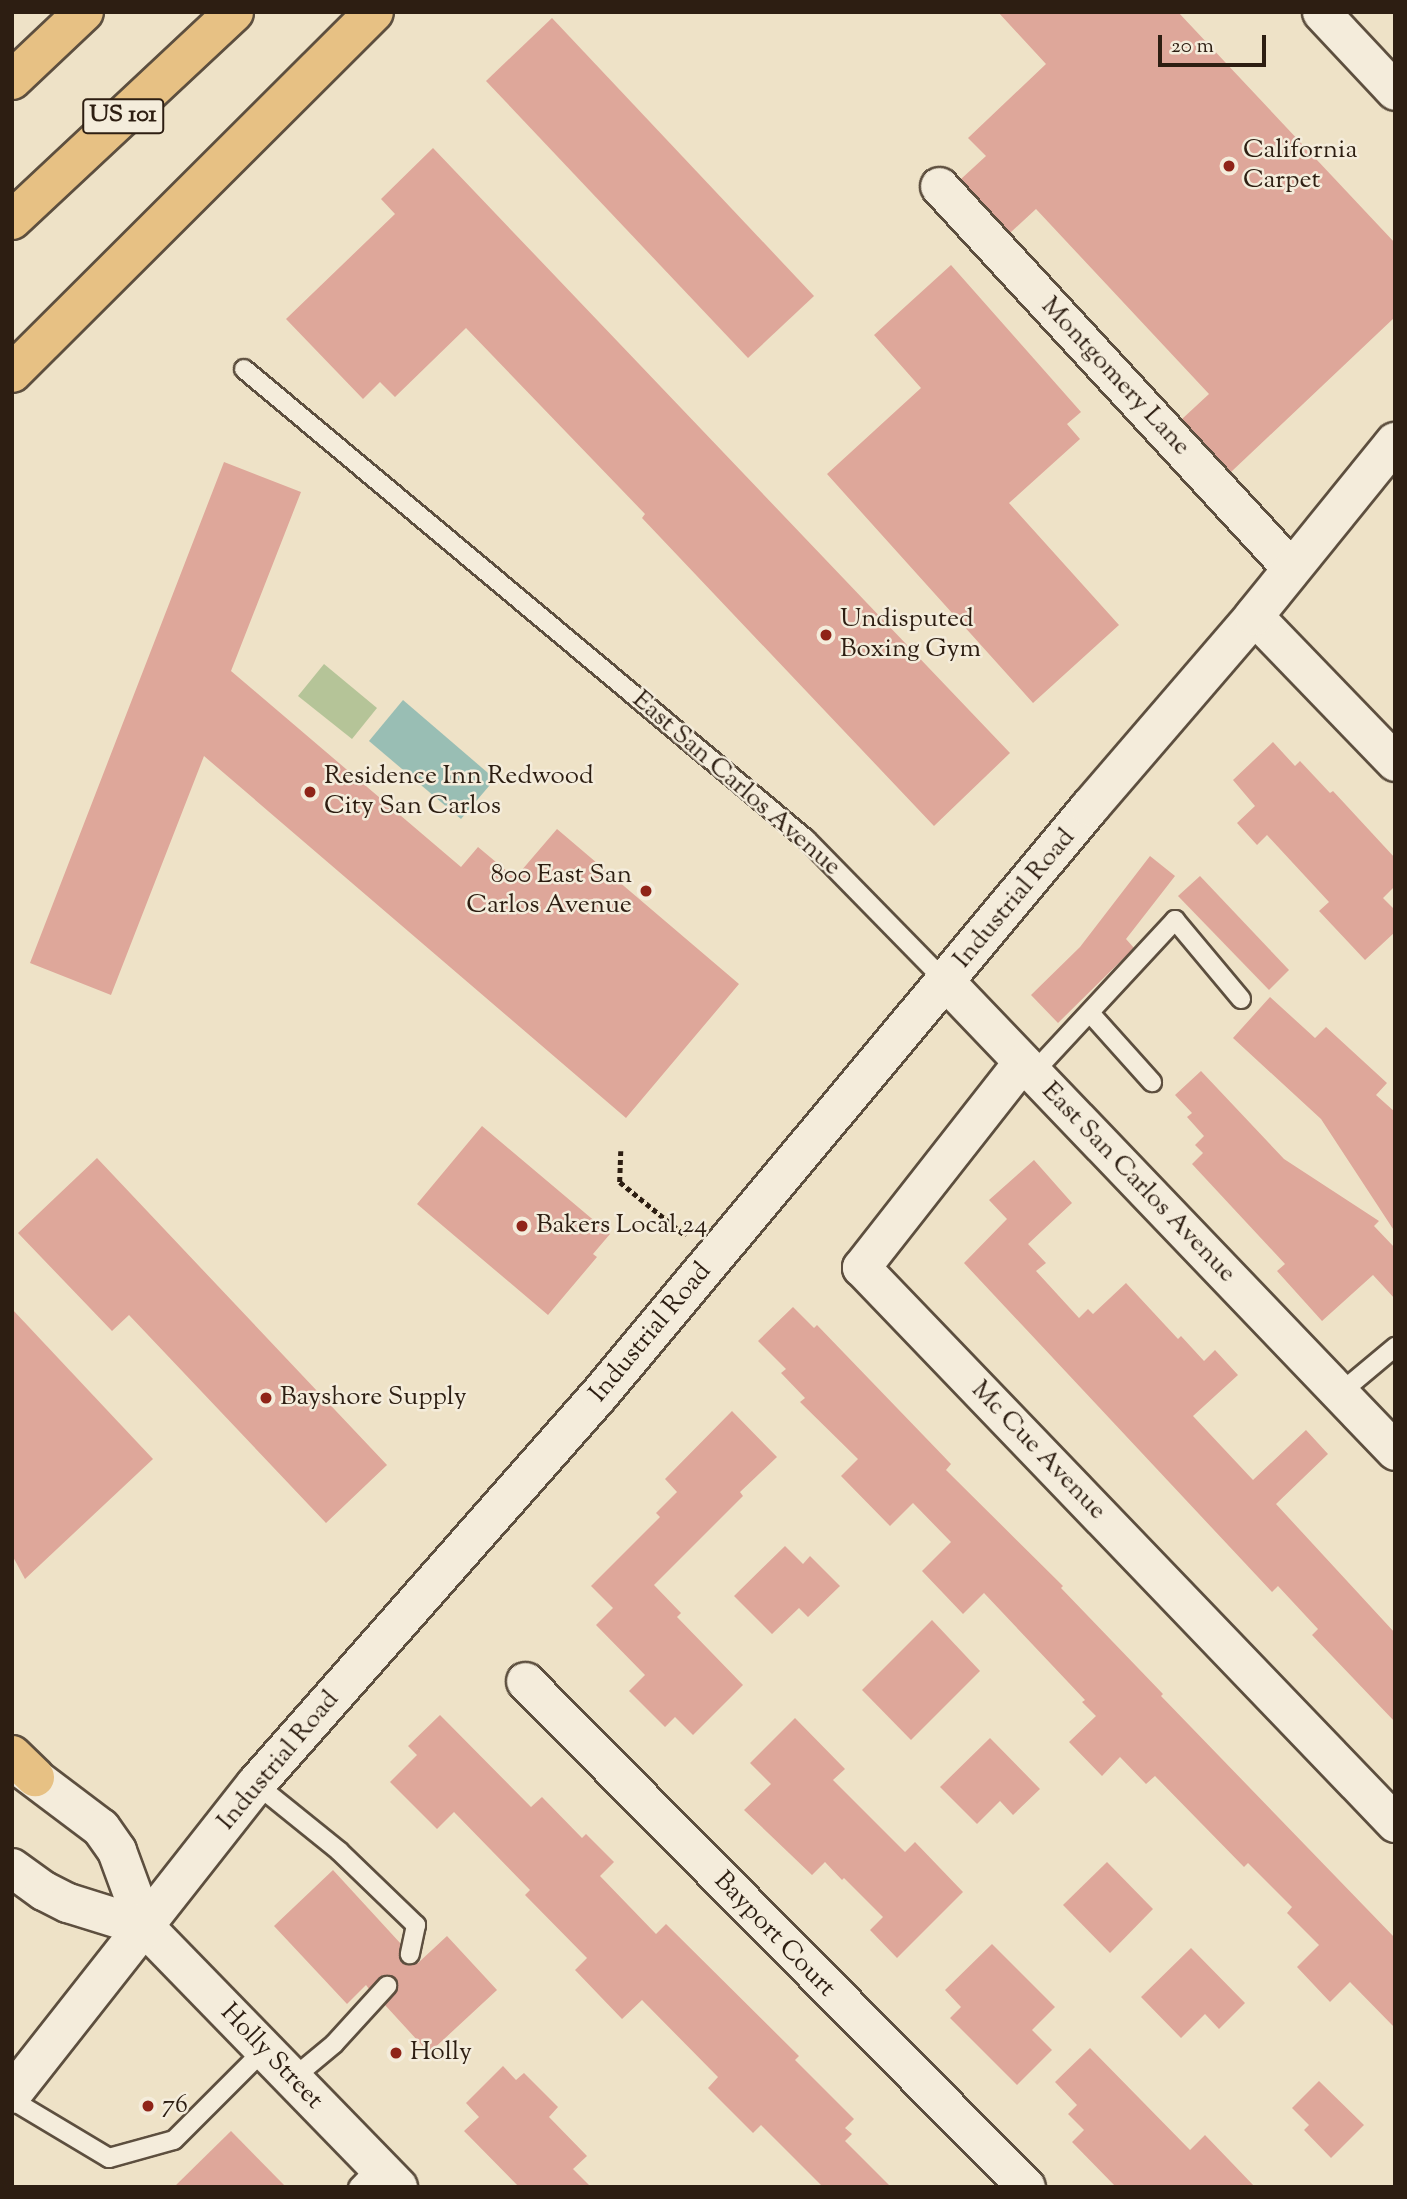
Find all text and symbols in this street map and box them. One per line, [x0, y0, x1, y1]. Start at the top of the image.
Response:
scale bar [1162, 21, 1270, 65]
text: 20 m [1171, 32, 1214, 62]
road number: US 101 [81, 96, 165, 136]
place label: California Carpet [1243, 135, 1357, 196]
marker: California Carpet [1221, 158, 1237, 174]
street label: Montgomery Lane [1034, 291, 1196, 463]
place label: Undisputed Boxing Gym [840, 604, 981, 666]
marker: Undisputed Boxing Gym [818, 627, 834, 643]
street label: East San Carlos Avenue [625, 685, 847, 883]
place label: Residence Inn Redwood City San Carlos [324, 761, 594, 822]
marker: Residence Inn Redwood City San Carlos [302, 784, 318, 800]
street label: Industrial Road [948, 823, 1082, 975]
place label: 800 East San Carlos Avenue [466, 860, 632, 922]
marker: 800 East San Carlos Avenue [638, 883, 654, 899]
street label: East San Carlos Avenue [1034, 1076, 1242, 1290]
place label: Bakers Local 24 [536, 1210, 707, 1242]
marker: Bakers Local 24 [514, 1218, 530, 1234]
street label: Industrial Road [584, 1257, 718, 1409]
street label: Mc Cue Avenue [964, 1375, 1112, 1527]
place label: Bayshore Supply [280, 1382, 467, 1414]
marker: Bayshore Supply [258, 1390, 274, 1406]
street label: Industrial Road [212, 1685, 346, 1837]
street label: Bayport Court [707, 1866, 841, 2004]
street label: Holly Street [213, 1998, 329, 2116]
place label: Holly [410, 2037, 472, 2069]
marker: Holly [388, 2045, 404, 2061]
place label: 76 [162, 2090, 188, 2122]
marker: 76 [140, 2098, 156, 2114]

